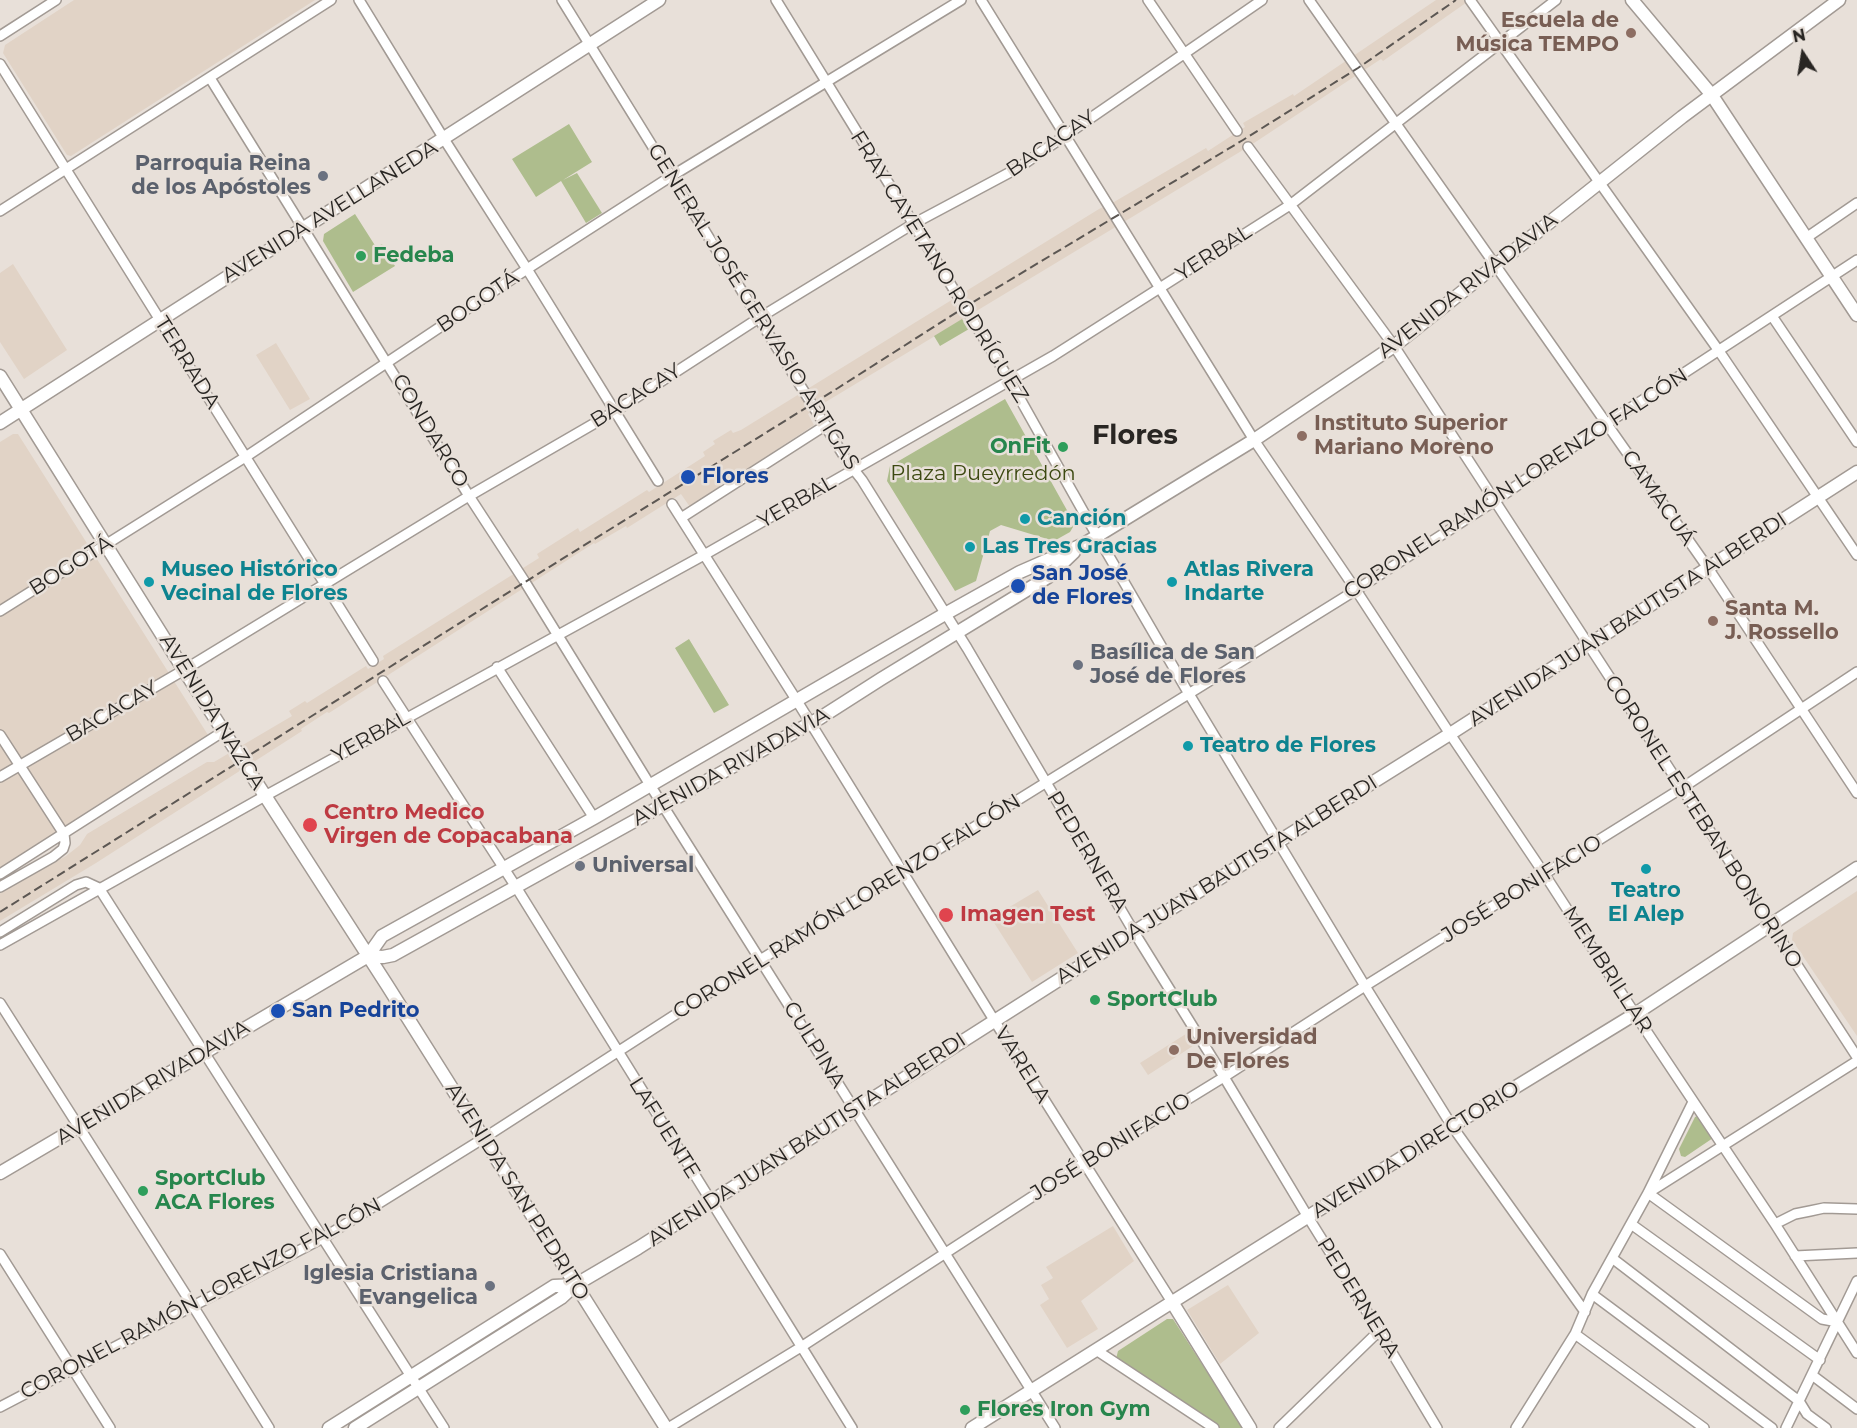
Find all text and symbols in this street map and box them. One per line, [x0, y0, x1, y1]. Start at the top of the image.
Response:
place label: Escuela de Música TEMPO [1456, 8, 1619, 58]
north arrow [1773, 24, 1833, 84]
text: N [1791, 25, 1807, 47]
marker: Escuela de Música TEMPO [1624, 26, 1638, 40]
street label: BACACAY [1002, 105, 1100, 183]
street label: FRAY CAYETANO RODRÍGUEZ [845, 126, 1033, 408]
street label: AVENIDA AVELLANEDA [217, 135, 443, 289]
street label: GENERAL JOSÉ GERVASIO ARTIGAS [642, 139, 864, 475]
place label: Parroquia Reina de los Apóstoles [131, 151, 311, 201]
marker: Parroquia Reina de los Apóstoles [316, 169, 330, 183]
street label: AVENIDA RIVADAVIA [1373, 208, 1563, 364]
street label: YERBAL [1171, 219, 1257, 287]
place label: Fedeba [373, 243, 454, 269]
marker: Fedeba [354, 249, 368, 263]
street label: BOGOTÁ [432, 265, 524, 339]
street label: TERRADA [149, 312, 225, 414]
street label: BACACAY [586, 358, 686, 434]
street label: CORONEL RAMÓN LORENZO FALCÓN [1339, 363, 1693, 605]
street label: CONDARCO [386, 370, 474, 492]
place label: Instituto Superior Mariano Moreno [1314, 411, 1508, 461]
district label: Flores [1092, 420, 1178, 452]
marker: Instituto Superior Mariano Moreno [1295, 429, 1309, 443]
place label: OnFit [990, 434, 1051, 460]
marker: OnFit [1056, 440, 1070, 454]
street label: CAMACUÁ [1616, 445, 1700, 551]
park label: Plaza Pueyrredón [890, 461, 1076, 487]
place label: Flores [702, 464, 769, 490]
marker: Flores [679, 468, 697, 486]
street label: YERBAL [754, 470, 840, 534]
place label: Canción [1037, 506, 1127, 532]
street label: AVENIDA JUAN BAUTISTA ALBERDI [1464, 508, 1792, 732]
marker: Canción [1018, 512, 1032, 526]
street label: BOGOTÁ [25, 531, 117, 601]
place label: Las Tres Gracias [982, 534, 1157, 560]
marker: Las Tres Gracias [963, 540, 977, 554]
place label: Museo Histórico Vecinal de Flores [161, 557, 348, 607]
place label: Atlas Rivera Indarte [1184, 557, 1314, 607]
place label: San José de Flores [1032, 561, 1132, 611]
marker: Museo Histórico Vecinal de Flores [142, 575, 156, 589]
marker: Atlas Rivera Indarte [1165, 575, 1179, 589]
marker: San José de Flores [1009, 577, 1027, 595]
place label: Santa M. J. Rossello [1725, 596, 1839, 646]
marker: Santa M. J. Rossello [1706, 614, 1720, 628]
street label: AVENIDA NAZCA [154, 629, 270, 795]
place label: Basílica de San José de Flores [1090, 640, 1255, 690]
marker: Basílica de San José de Flores [1071, 658, 1085, 672]
street label: CORONEL ESTEBAN BONORINO [1599, 671, 1807, 973]
street label: BACACAY [62, 676, 162, 748]
street label: AVENIDA RIVADAVIA [628, 702, 834, 832]
street label: YERBAL [328, 705, 414, 769]
place label: Teatro de Flores [1200, 733, 1376, 759]
marker: Teatro de Flores [1181, 739, 1195, 753]
street label: AVENIDA JUAN BAUTISTA ALBERDI [1052, 770, 1382, 990]
street label: PEDERNERA [1041, 787, 1133, 917]
street label: CORONEL RAMÓN LORENZO FALCÓN [668, 789, 1026, 1025]
place label: Centro Medico Virgen de Copacabana [324, 800, 573, 850]
marker: Centro Medico Virgen de Copacabana [301, 816, 319, 834]
street label: JOSÉ BONIFACIO [1437, 830, 1607, 948]
place label: Universal [592, 853, 694, 879]
marker: Universal [573, 859, 587, 873]
marker: Teatro El Alep [1639, 862, 1653, 876]
place label: Teatro El Alep [1608, 878, 1684, 928]
place label: Imagen Test [960, 902, 1096, 928]
street label: MEMBRILLAR [1557, 902, 1657, 1038]
marker: Imagen Test [937, 906, 955, 924]
place label: SportClub [1107, 987, 1218, 1013]
marker: SportClub [1088, 993, 1102, 1007]
street label: CULPINA [778, 997, 850, 1093]
place label: San Pedrito [292, 998, 420, 1024]
marker: San Pedrito [269, 1002, 287, 1020]
street label: AVENIDA RIVADAVIA [52, 1015, 254, 1151]
street label: VARELA [989, 1022, 1055, 1108]
place label: Universidad De Flores [1186, 1025, 1318, 1075]
street label: AVENIDA JUAN BAUTISTA ALBERDI [643, 1028, 971, 1252]
marker: Universidad De Flores [1167, 1043, 1181, 1057]
street label: LAFUENTE [623, 1073, 705, 1183]
street label: AVENIDA DIRECTORIO [1308, 1076, 1524, 1224]
street label: AVENIDA SAN PEDRITO [440, 1079, 594, 1305]
street label: JOSÉ BONIFACIO [1026, 1088, 1196, 1206]
place label: SportClub ACA Flores [155, 1166, 275, 1216]
marker: SportClub ACA Flores [136, 1184, 150, 1198]
street label: CORONEL RAMÓN LORENZO FALCÓN [16, 1193, 386, 1405]
street label: PEDERNERA [1311, 1233, 1405, 1363]
place label: Iglesia Cristiana Evangelica [303, 1261, 478, 1311]
marker: Iglesia Cristiana Evangelica [483, 1279, 497, 1293]
place label: Flores Iron Gym [977, 1397, 1150, 1423]
marker: Flores Iron Gym [958, 1403, 972, 1417]

